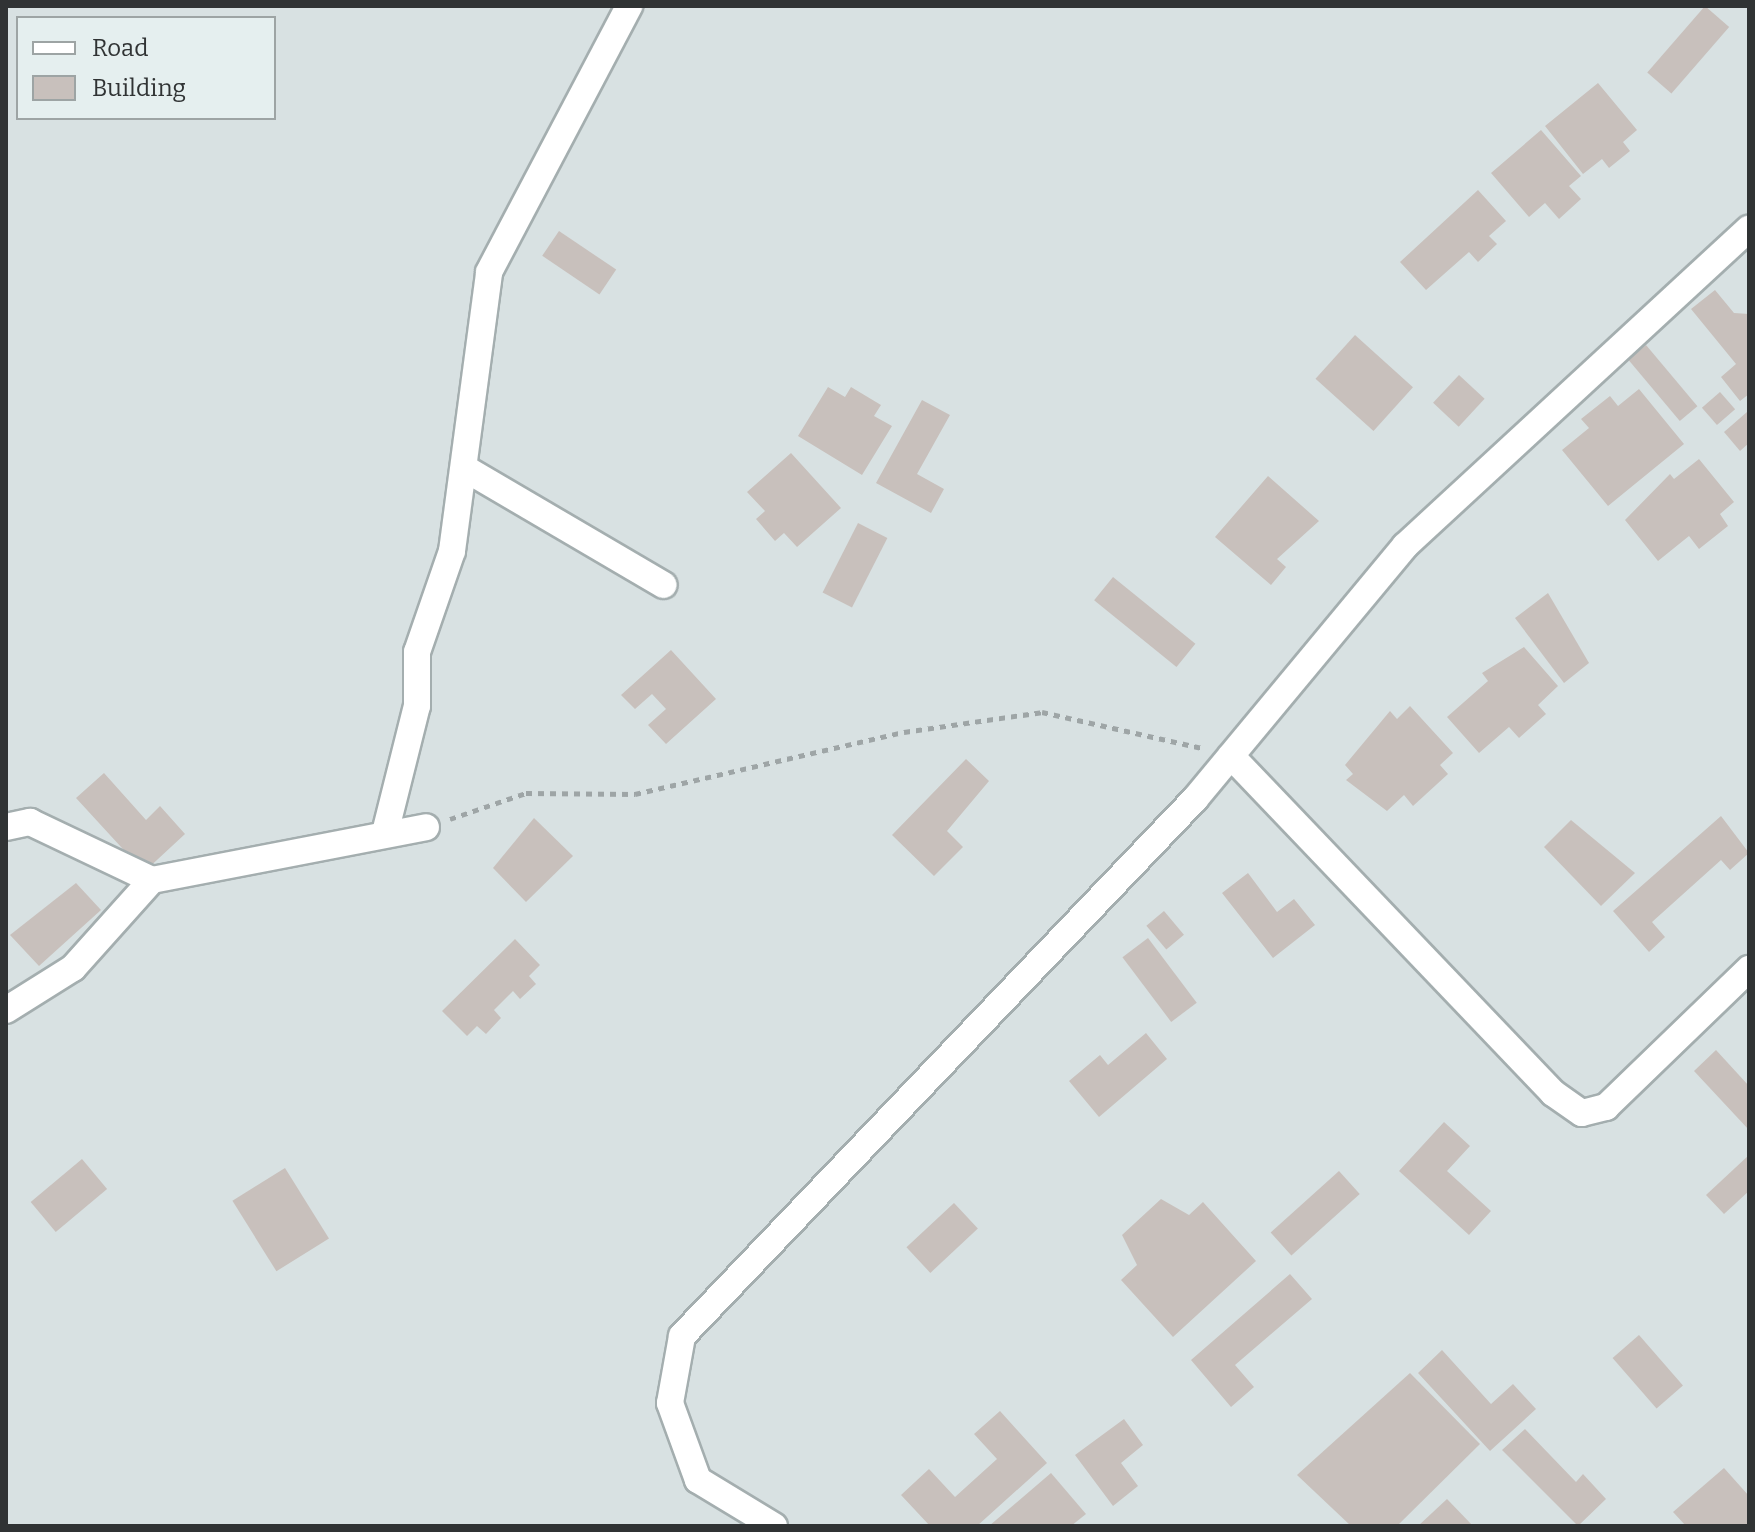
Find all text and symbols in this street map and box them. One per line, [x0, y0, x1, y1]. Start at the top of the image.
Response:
legend [16, 16, 276, 120]
text: Road [92, 34, 148, 62]
text: Building [92, 74, 186, 102]

